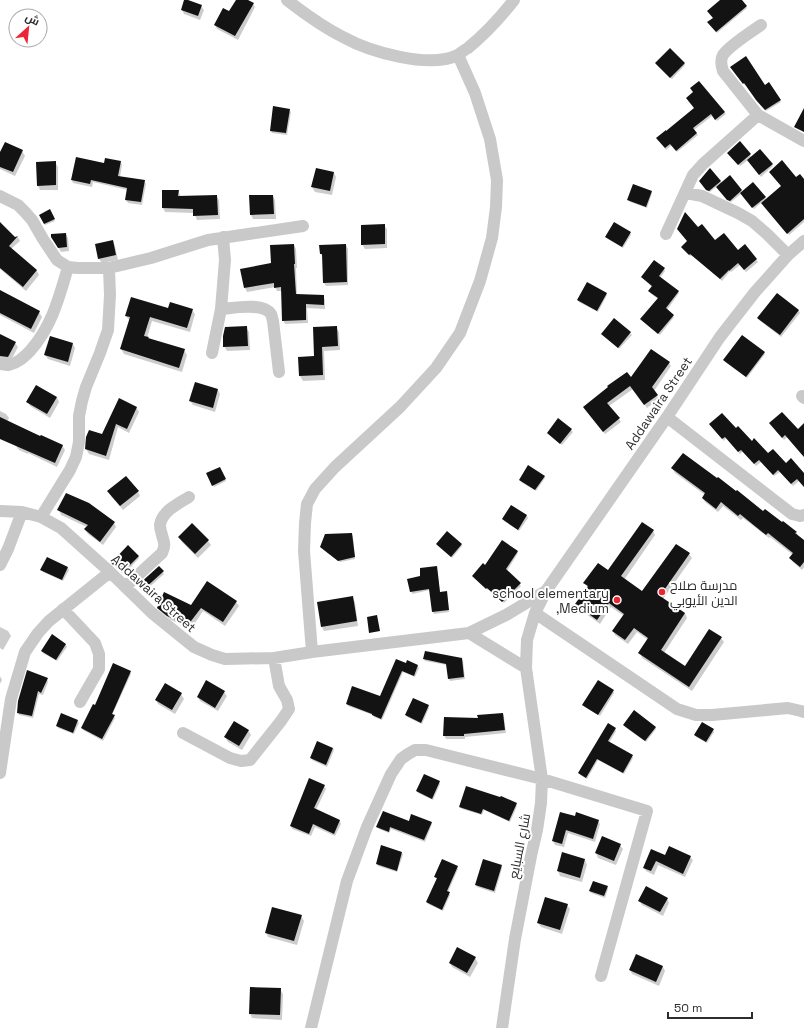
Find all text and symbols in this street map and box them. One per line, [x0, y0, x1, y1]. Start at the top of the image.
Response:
north arrow [8, 8, 48, 48]
text: ش [23, 10, 42, 29]
street label: Addawaira Street [621, 354, 696, 453]
street label: Addawaira Street [108, 551, 200, 636]
place label: مدرسة صلاح الدين الأيوبي [670, 577, 738, 611]
place label: school elementary ,Medium [492, 585, 609, 617]
marker: مدرسة صلاح الدين الأيوبي [657, 587, 667, 597]
marker: school elementary ,Medium [612, 595, 622, 605]
street label: شارع السبايع [505, 812, 534, 880]
scale bar [668, 994, 752, 1020]
text: 50 m [674, 1000, 702, 1016]

